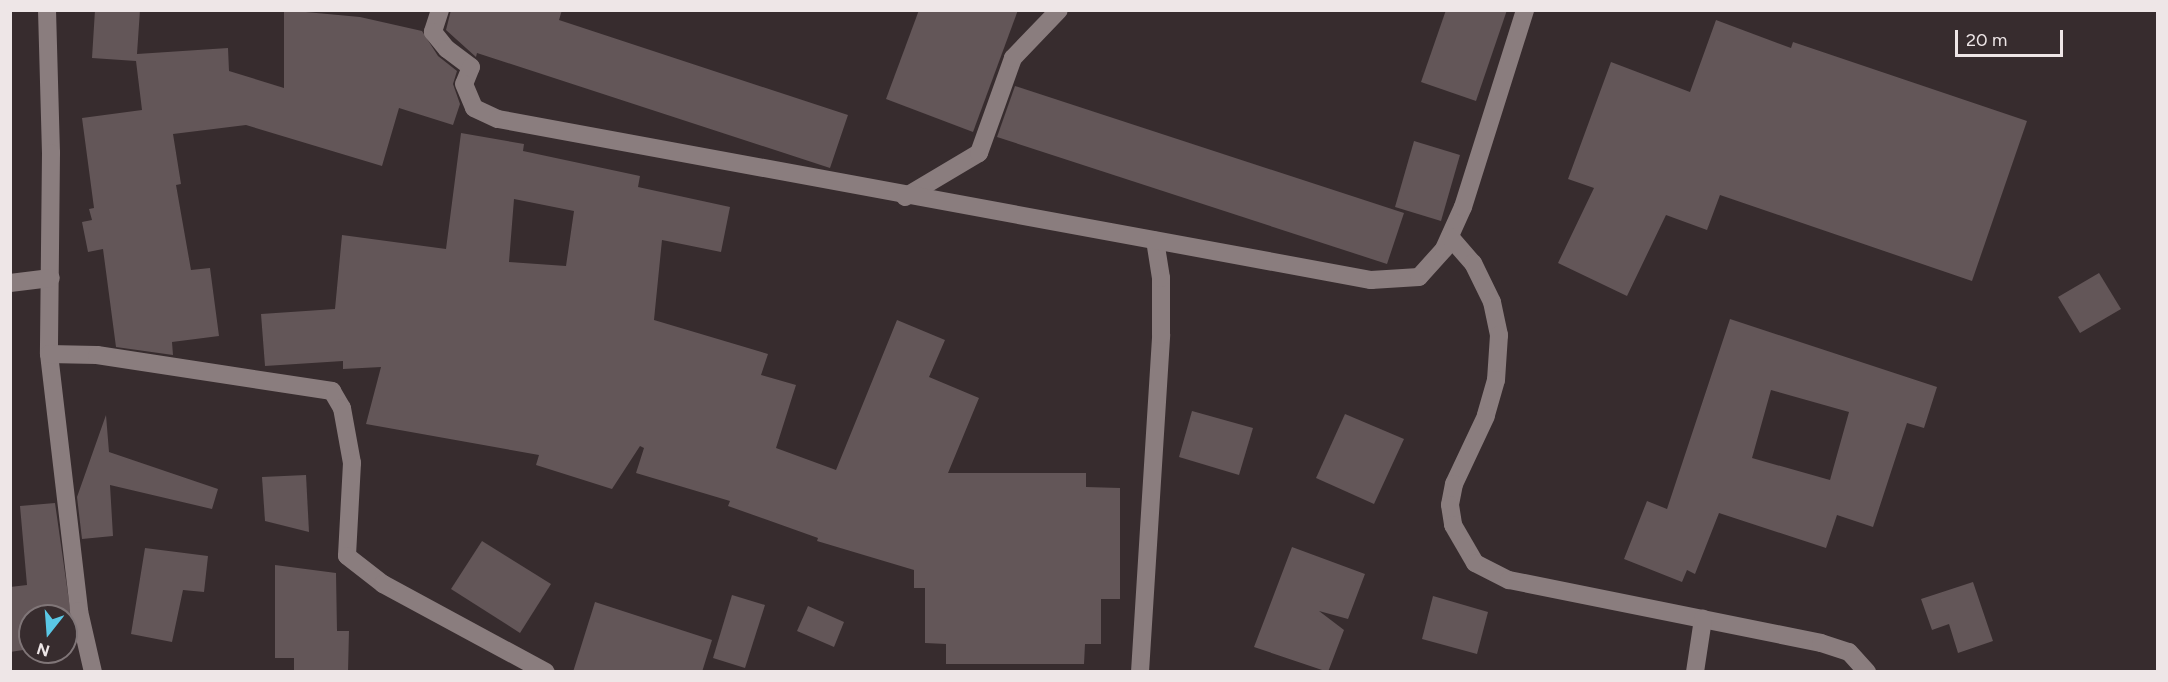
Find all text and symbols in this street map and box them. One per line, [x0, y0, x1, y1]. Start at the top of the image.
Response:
scale bar [1958, 18, 2066, 56]
text: 20 m [1966, 29, 2007, 51]
north arrow [18, 604, 78, 664]
text: N [34, 639, 52, 661]

